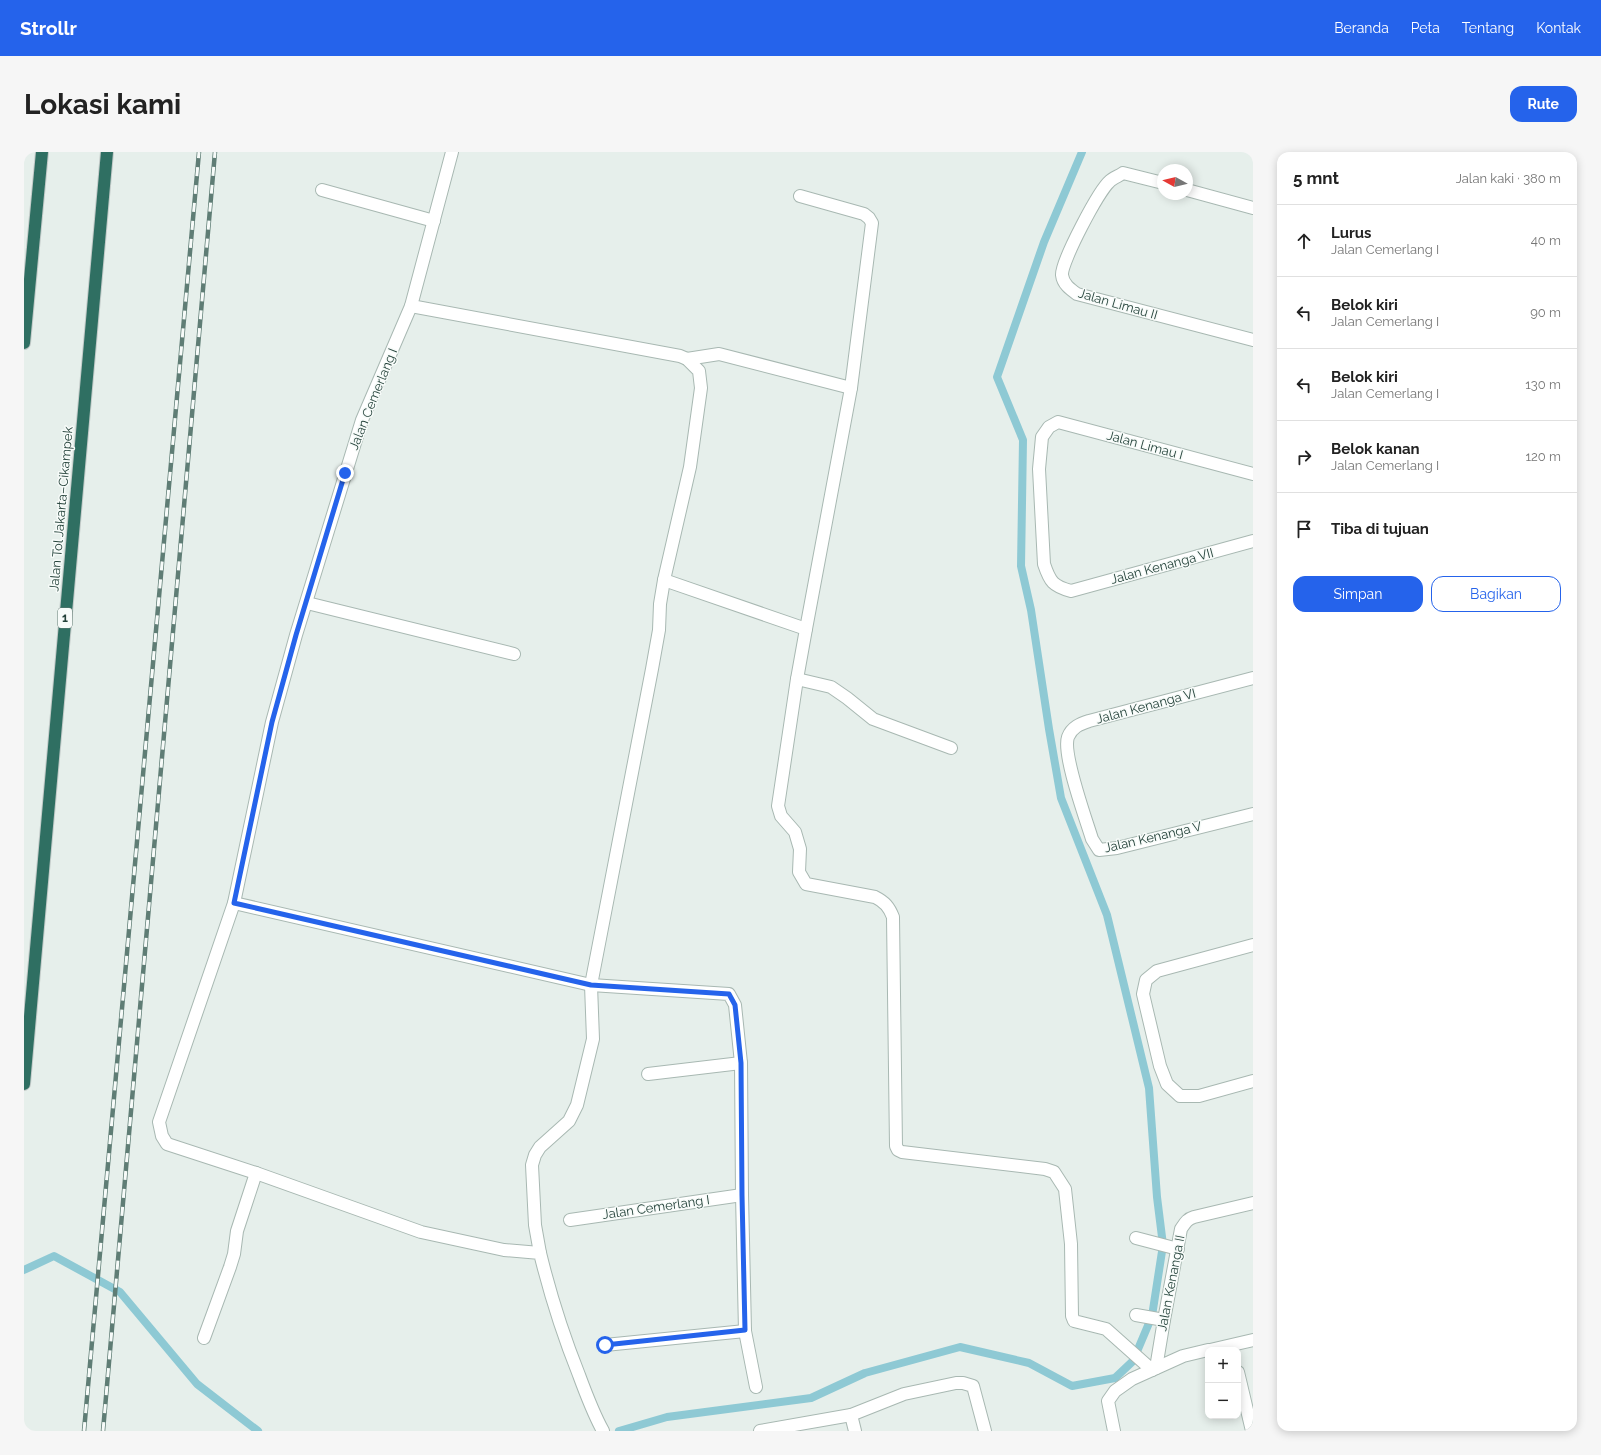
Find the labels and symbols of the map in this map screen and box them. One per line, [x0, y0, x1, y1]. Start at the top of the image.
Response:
north arrow [1157, 164, 1193, 200]
street label: Jalan Limau II [1077, 286, 1159, 322]
street label: Jalan Cemerlang I [346, 346, 400, 452]
street label: Jalan Tol Jakarta–Cikampek [46, 426, 76, 592]
street label: Jalan Limau I [1105, 428, 1185, 462]
route end [336, 464, 354, 482]
street label: Jalan Kenanga VII [1109, 545, 1215, 587]
road number: 1 [58, 608, 72, 628]
street label: Jalan Kenanga VI [1094, 685, 1198, 727]
street label: Jalan Kenanga V [1103, 818, 1203, 855]
street label: Jalan Cemerlang I [601, 1192, 711, 1222]
street label: Jalan Kenanga II [1154, 1234, 1188, 1332]
route start [596, 1336, 614, 1354]

